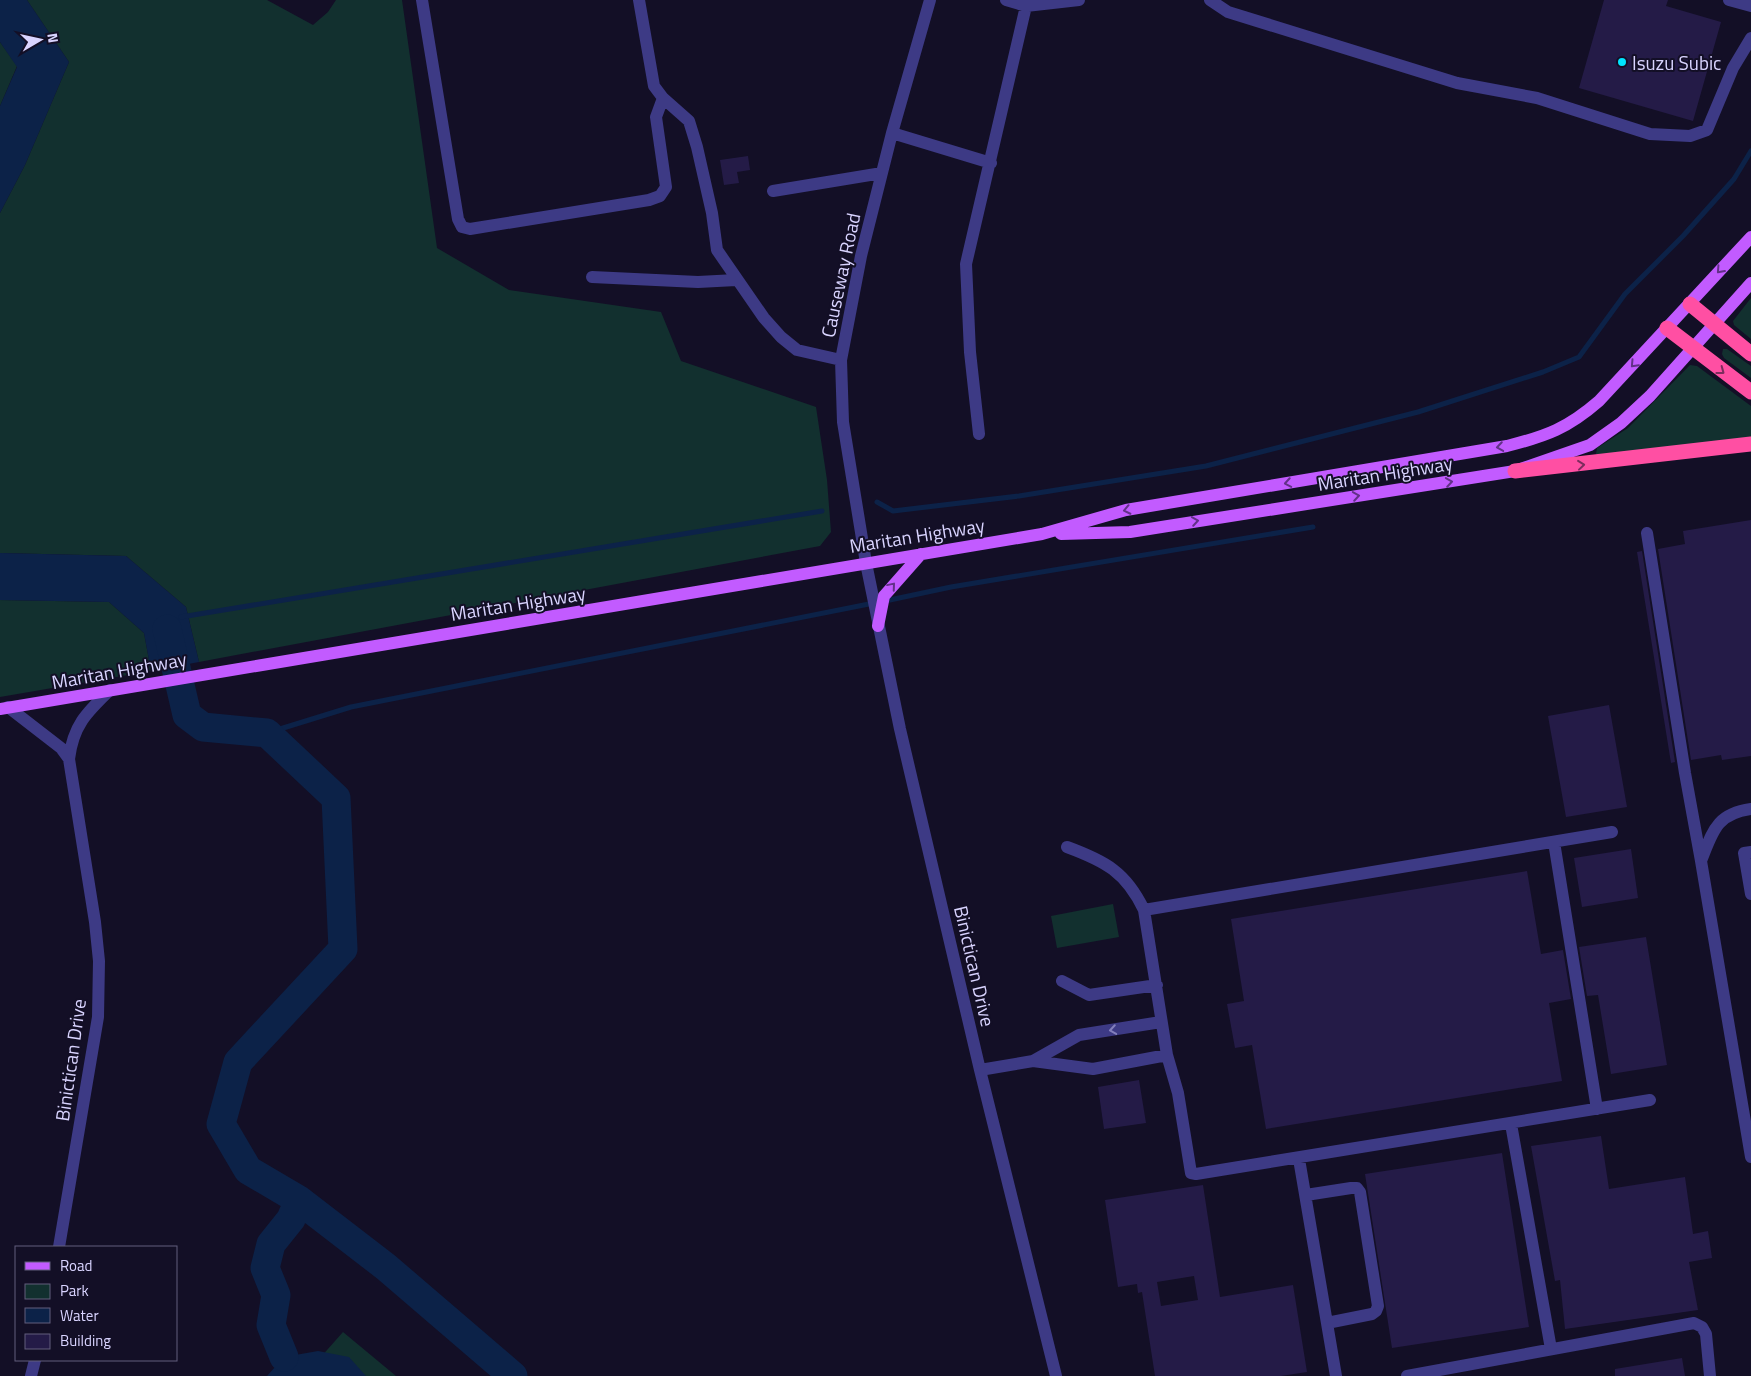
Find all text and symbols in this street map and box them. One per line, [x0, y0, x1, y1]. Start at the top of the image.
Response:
north arrow [15, 15, 65, 65]
text: N [42, 31, 64, 44]
place label: Isuzu Subic [1632, 48, 1721, 77]
marker: Isuzu Subic [1616, 56, 1628, 68]
street label: Causeway Road [813, 210, 867, 340]
one-way arrow [1717, 265, 1726, 274]
one-way arrow [1631, 358, 1640, 367]
one-way arrow [1715, 365, 1725, 374]
one-way arrow [1495, 442, 1504, 452]
street label: Maritan Highway [1315, 448, 1455, 498]
one-way arrow [1578, 460, 1586, 471]
one-way arrow [1283, 477, 1292, 487]
one-way arrow [1445, 477, 1454, 487]
one-way arrow [1351, 492, 1360, 502]
one-way arrow [1123, 504, 1132, 515]
street label: Maritan Highway [847, 510, 987, 560]
one-way arrow [1191, 517, 1200, 527]
street label: Maritan Highway [448, 578, 588, 628]
one-way arrow [887, 582, 896, 591]
street label: Maritan Highway [49, 644, 189, 696]
street label: Binictican Drive [947, 903, 1003, 1029]
street label: Binictican Drive [47, 997, 93, 1123]
one-way arrow [1108, 1024, 1117, 1034]
legend [15, 1246, 178, 1361]
text: Road [60, 1254, 92, 1277]
text: Park [60, 1279, 89, 1302]
text: Water [60, 1304, 99, 1327]
text: Building [60, 1329, 111, 1352]

